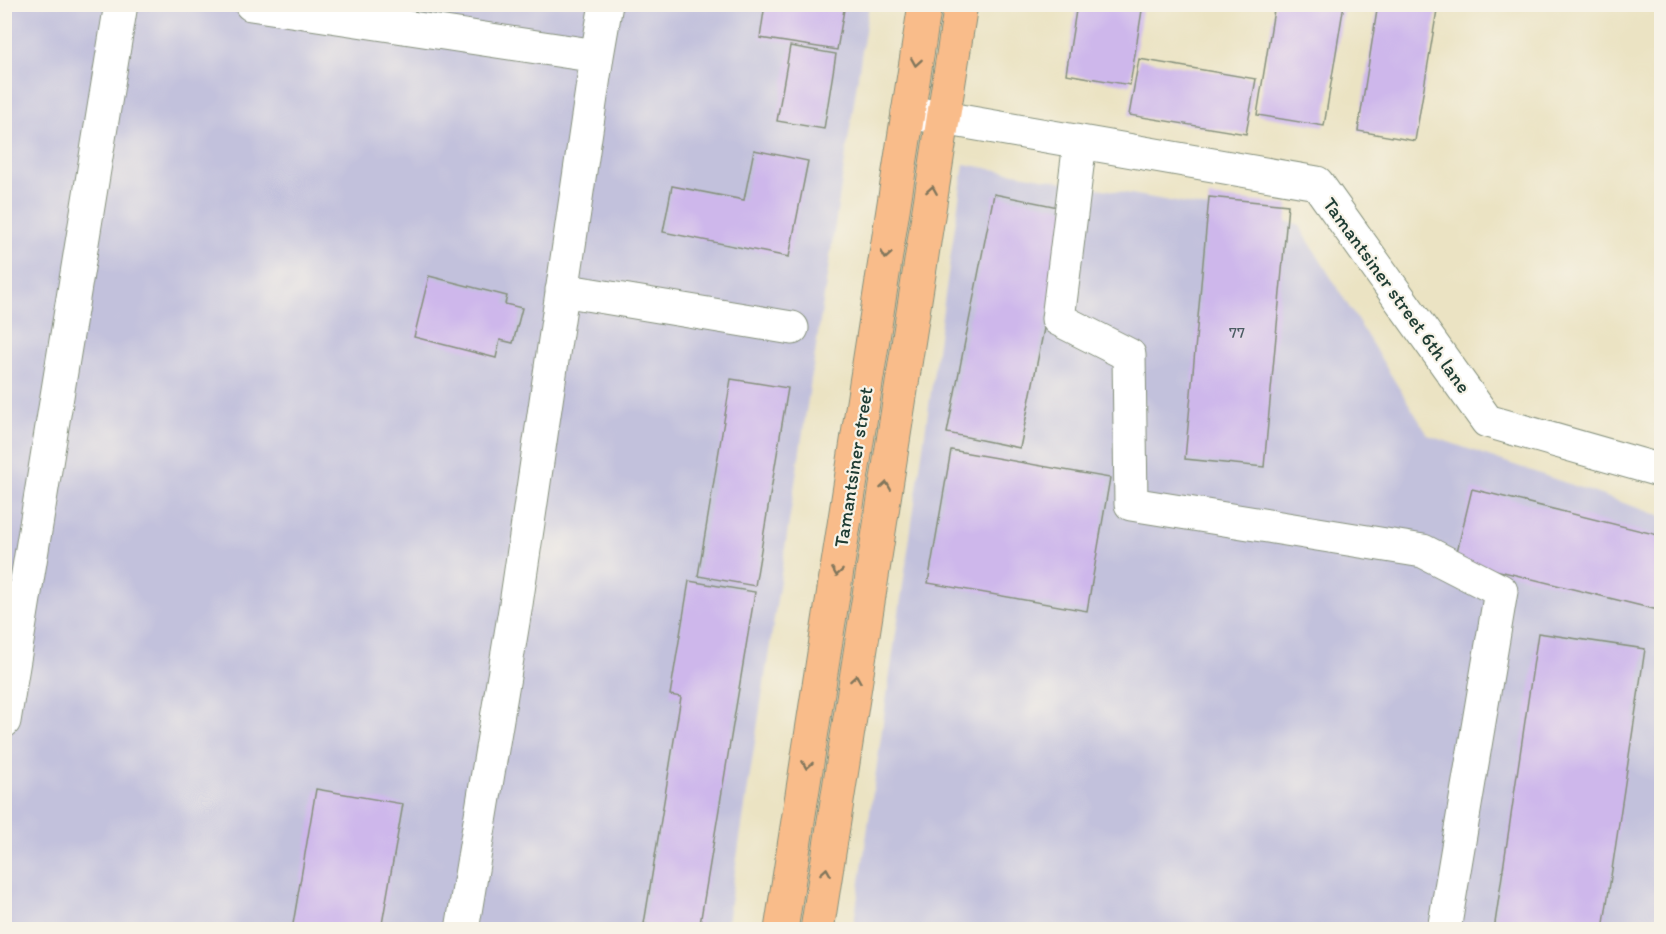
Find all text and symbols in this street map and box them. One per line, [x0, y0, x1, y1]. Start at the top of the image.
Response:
one-way arrow [910, 57, 923, 67]
one-way arrow [926, 185, 938, 195]
street label: Tamantsiner street 6th lane [1318, 192, 1476, 398]
one-way arrow [880, 250, 893, 260]
house number: 77 [1229, 323, 1245, 342]
street label: Tamantsiner street [828, 385, 878, 549]
one-way arrow [880, 482, 892, 491]
one-way arrow [831, 568, 843, 577]
one-way arrow [850, 674, 862, 684]
one-way arrow [801, 760, 813, 769]
one-way arrow [820, 867, 832, 876]

